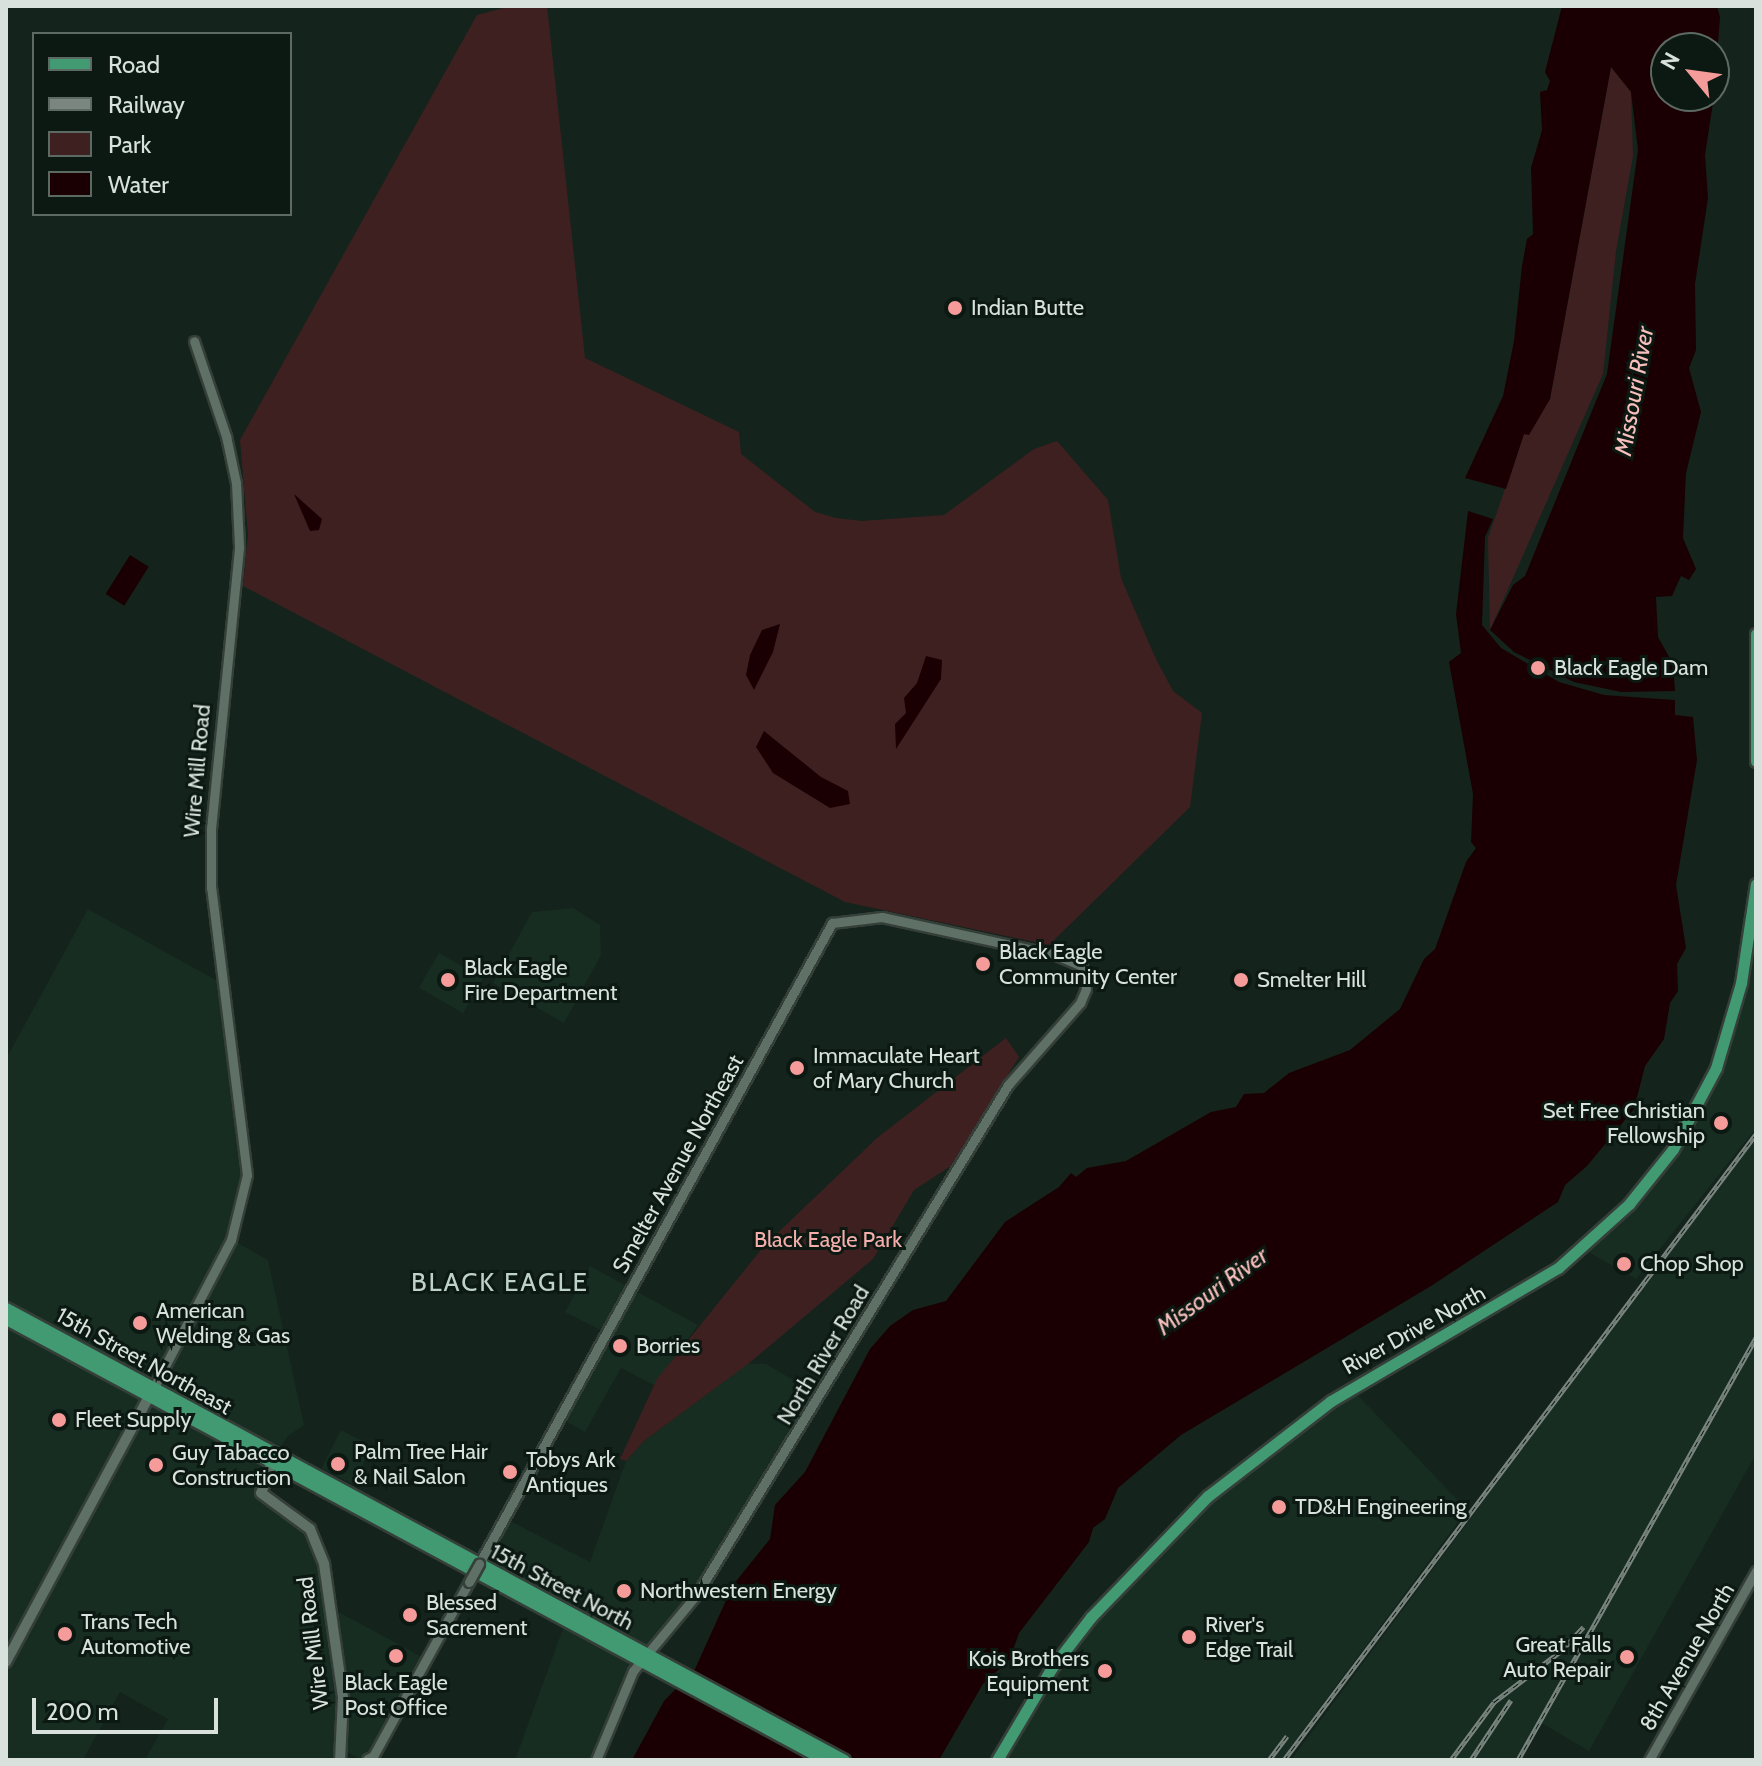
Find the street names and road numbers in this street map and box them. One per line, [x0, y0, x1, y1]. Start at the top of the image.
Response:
street label: Wire Mill Road [178, 703, 216, 839]
street label: Smelter Avenue Northeast [607, 1050, 749, 1278]
street label: River Drive North [1338, 1280, 1490, 1380]
street label: North River Road [771, 1281, 875, 1429]
street label: 15th Street Northeast [52, 1302, 236, 1420]
street label: 15th Street North [486, 1538, 638, 1636]
street label: Wire Mill Road [292, 1575, 334, 1711]
street label: 8th Avenue North [1634, 1579, 1740, 1735]

